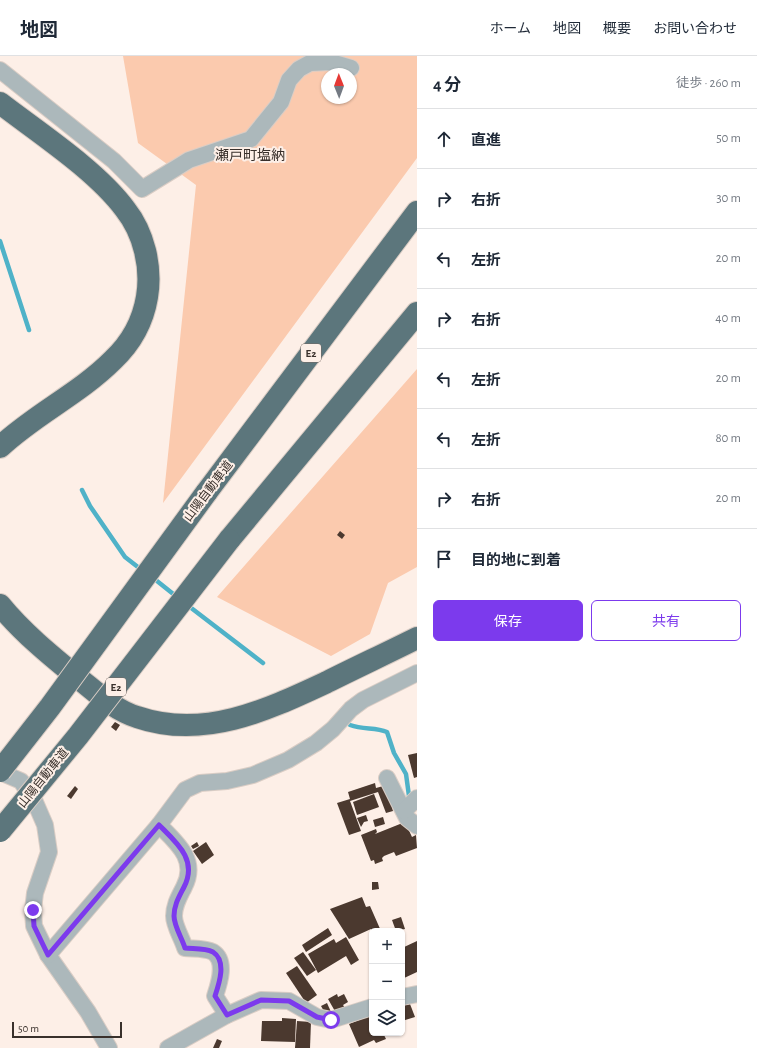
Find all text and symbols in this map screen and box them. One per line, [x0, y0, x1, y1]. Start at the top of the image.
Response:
text: 地図 [20, 21, 58, 40]
text: ホーム [489, 22, 531, 36]
text: 地図 [553, 22, 581, 36]
text: 概要 [603, 22, 631, 36]
text: お問い合わせ [653, 22, 737, 36]
north arrow [321, 68, 357, 104]
text: 4 分 [433, 76, 461, 93]
text: 徒歩 · 260 m [676, 77, 741, 90]
icon: ahead [433, 128, 455, 150]
text: 50 m [716, 132, 741, 145]
text: 直進 [471, 133, 501, 148]
district label: 瀬戸町塩納 [215, 147, 285, 163]
icon: right [433, 188, 455, 210]
text: 30 m [716, 192, 741, 205]
text: 右折 [471, 193, 501, 208]
icon: left [433, 248, 455, 270]
text: 20 m [716, 252, 741, 265]
text: 左折 [471, 253, 501, 268]
icon: right [433, 308, 455, 330]
text: 40 m [715, 312, 741, 325]
text: 右折 [471, 313, 501, 328]
road number: E2 [301, 344, 321, 362]
icon: left [433, 368, 455, 390]
text: 20 m [716, 372, 741, 385]
text: 左折 [471, 373, 501, 388]
icon: left [433, 428, 455, 450]
text: 80 m [715, 432, 741, 445]
text: 左折 [471, 433, 501, 448]
street label: 山陽自動車道 [181, 458, 234, 523]
icon: right [433, 488, 455, 510]
text: 20 m [716, 492, 741, 505]
text: 右折 [471, 493, 501, 508]
icon: arrive [433, 548, 455, 570]
text: 目的地に到着 [471, 553, 561, 568]
button: 保存 [433, 600, 583, 641]
button: 共有 [591, 600, 741, 641]
road number: E2 [106, 678, 126, 696]
street label: 山陽自動車道 [15, 746, 70, 810]
route end [24, 901, 42, 919]
map controls [369, 928, 405, 1036]
button: + [369, 928, 405, 964]
button: − [369, 964, 405, 1000]
button: layers [369, 1000, 405, 1036]
route start [322, 1011, 340, 1029]
scale bar [12, 1020, 122, 1039]
text: 50 m [18, 1023, 39, 1034]

